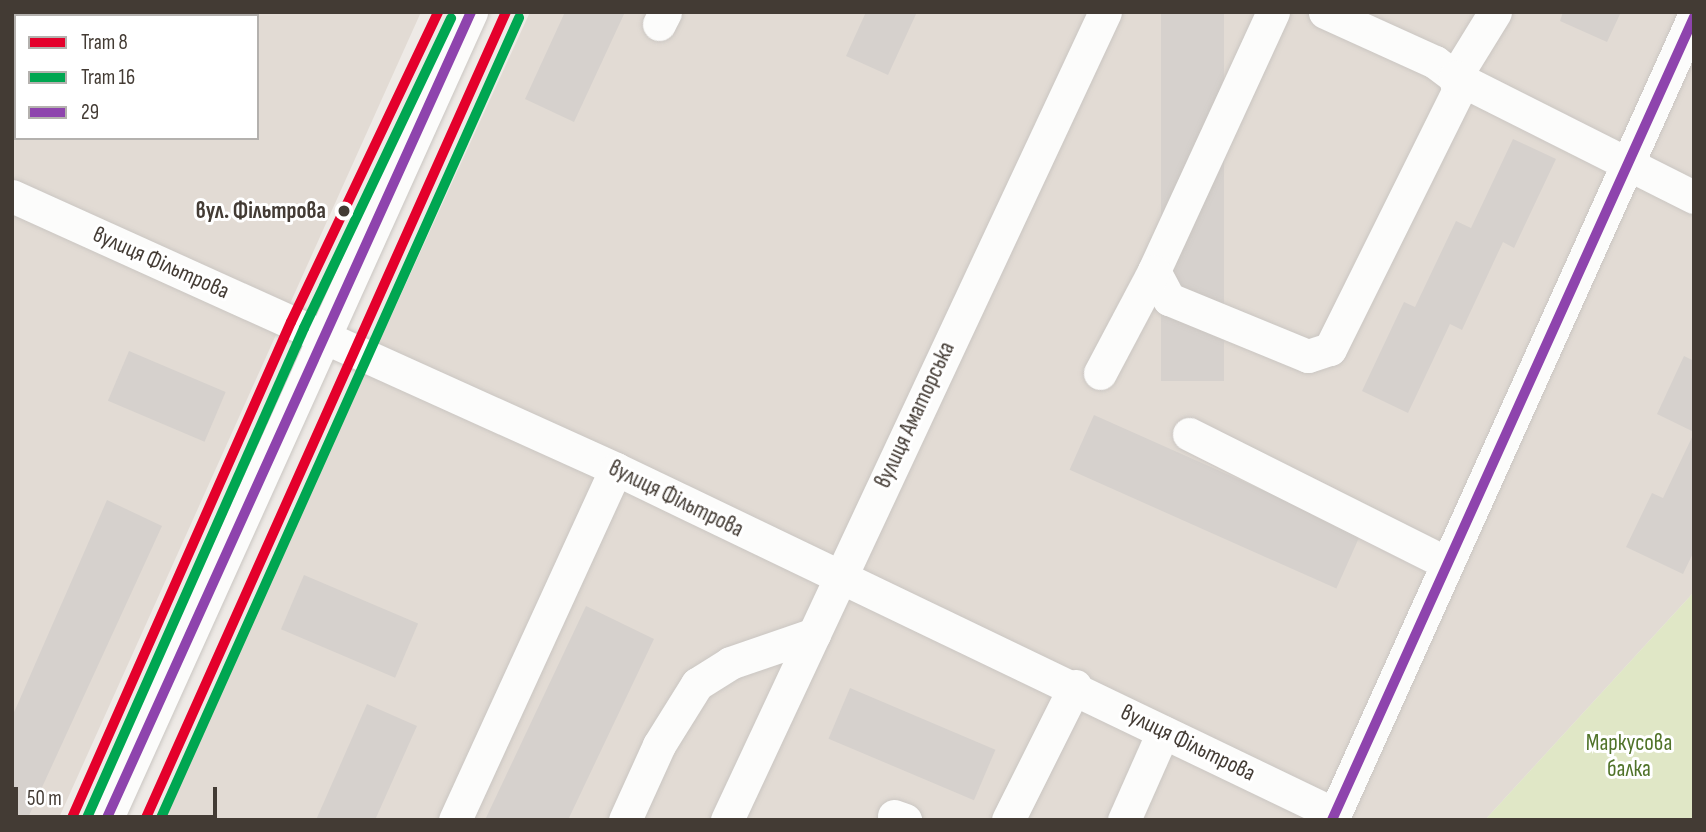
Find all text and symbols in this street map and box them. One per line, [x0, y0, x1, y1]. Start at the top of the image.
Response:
legend [14, 14, 259, 140]
text: Tram 8 [81, 30, 128, 55]
text: Tram 16 [81, 65, 135, 90]
text: 29 [81, 100, 99, 125]
place label: вул. Фільтрова [196, 197, 326, 225]
marker: вул. Фільтрова [332, 199, 356, 223]
street label: вулиця Фільтрова [89, 221, 233, 305]
street label: вулиця Аматорська [869, 338, 961, 492]
street label: вулиця Фільтрова [604, 455, 748, 543]
street label: вулиця Фільтрова [1116, 699, 1260, 787]
park label: Маркусова балка [1586, 729, 1672, 783]
scale bar [18, 772, 220, 816]
text: 50 m [27, 786, 62, 811]

